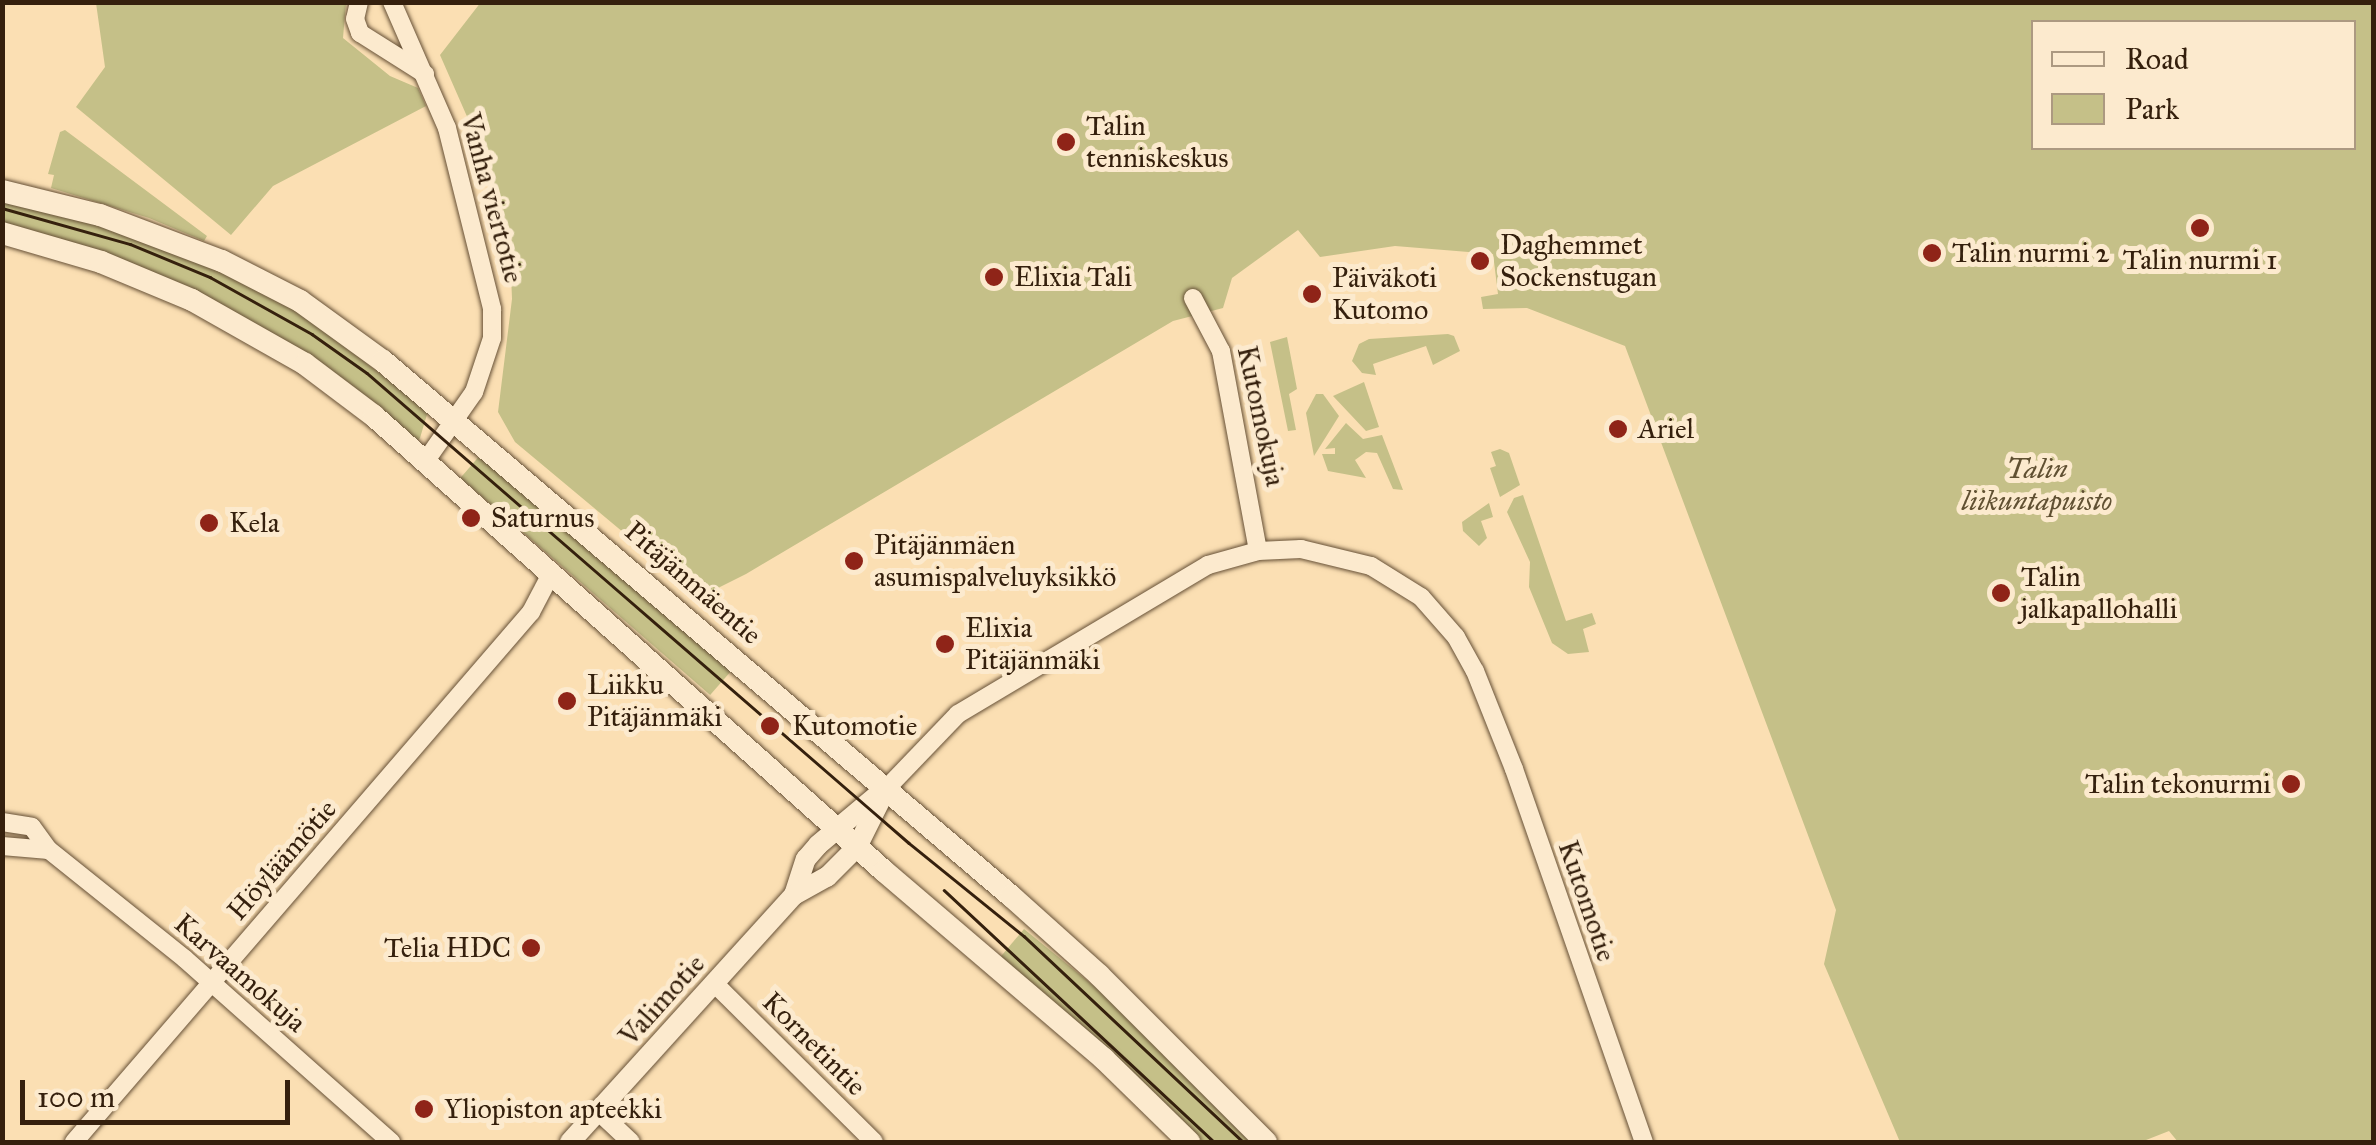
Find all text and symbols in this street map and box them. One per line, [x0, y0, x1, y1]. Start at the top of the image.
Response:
legend [2031, 20, 2356, 150]
text: Road [2125, 41, 2189, 77]
text: Park [2125, 91, 2179, 127]
street label: Vanha viertotie [453, 109, 531, 287]
place label: Talin tenniskeskus [1086, 109, 1228, 175]
marker: Talin tenniskeskus [1055, 131, 1077, 153]
marker: Talin nurmi 1 [2189, 217, 2211, 239]
place label: Daghemmet Sockenstugan [1500, 228, 1657, 294]
place label: Talin nurmi 2 [1952, 236, 2109, 270]
marker: Talin nurmi 2 [1921, 242, 1943, 264]
place label: Talin nurmi 1 [2123, 243, 2277, 277]
marker: Daghemmet Sockenstugan [1469, 250, 1491, 272]
place label: Elixia Tali [1014, 260, 1132, 294]
place label: Päiväkoti Kutomo [1332, 261, 1437, 327]
marker: Elixia Tali [983, 266, 1005, 288]
marker: Päiväkoti Kutomo [1301, 283, 1323, 305]
street label: Kutomokuja [1230, 343, 1292, 489]
place label: Ariel [1638, 412, 1694, 446]
marker: Ariel [1607, 418, 1629, 440]
park label: Talin liikuntapuisto [1962, 452, 2112, 518]
place label: Saturnus [491, 501, 594, 535]
place label: Kela [229, 506, 280, 540]
marker: Saturnus [460, 507, 482, 529]
marker: Kela [198, 512, 220, 534]
street label: Pitäjänmäentie [618, 514, 768, 652]
place label: Pitäjänmäen asumispalveluyksikkö [874, 528, 1116, 594]
marker: Pitäjänmäen asumispalveluyksikkö [843, 550, 865, 572]
place label: Talin jalkapallohalli [2021, 560, 2177, 626]
marker: Talin jalkapallohalli [1990, 582, 2012, 604]
place label: Elixia Pitäjänmäki [965, 611, 1100, 677]
marker: Elixia Pitäjänmäki [934, 633, 956, 655]
place label: Liikku Pitäjänmäki [587, 668, 722, 734]
marker: Liikku Pitäjänmäki [556, 690, 578, 712]
place label: Kutomotie [792, 709, 917, 743]
marker: Kutomotie [757, 713, 783, 739]
place label: Talin tekonurmi [2085, 767, 2271, 801]
marker: Talin tekonurmi [2280, 773, 2302, 795]
street label: Höyläämötie [220, 793, 344, 927]
street label: Kutomotie [1551, 836, 1623, 966]
street label: Karvaamokuja [167, 907, 313, 1039]
place label: Telia HDC [384, 931, 511, 965]
marker: Telia HDC [520, 937, 542, 959]
street label: Valimotie [612, 947, 712, 1053]
street label: Kornetintie [755, 985, 873, 1103]
scale bar [25, 1060, 295, 1122]
text: 100 m [37, 1079, 115, 1115]
place label: Yliopiston apteekki [444, 1092, 662, 1126]
marker: Yliopiston apteekki [413, 1098, 435, 1120]

